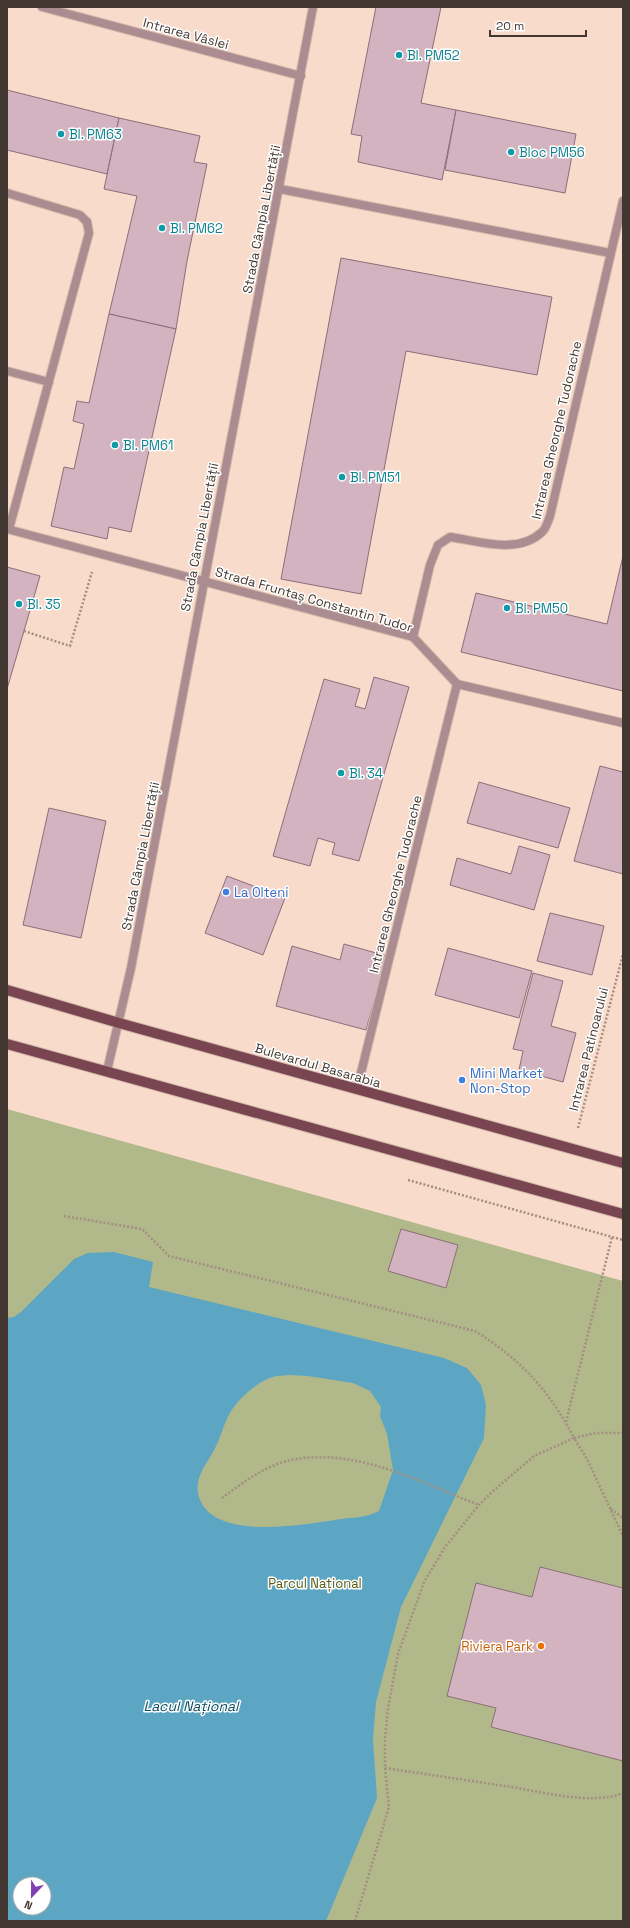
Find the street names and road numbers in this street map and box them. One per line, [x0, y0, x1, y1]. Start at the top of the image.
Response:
street label: Intrarea Vâslei [141, 14, 231, 53]
street label: Strada Câmpia Libertății [239, 143, 284, 295]
street label: Intrarea Gheorghe Tudorache [528, 339, 585, 521]
street label: Strada Câmpia Libertății [177, 461, 222, 613]
street label: Strada Fruntaș Constantin Tudor [213, 563, 415, 636]
street label: Strada Câmpia Libertății [118, 780, 163, 932]
street label: Intrarea Gheorghe Tudorache [365, 793, 426, 975]
street label: Intrarea Patinoarului [565, 986, 612, 1113]
street label: Bulevardul Basarabia [253, 1039, 383, 1092]

